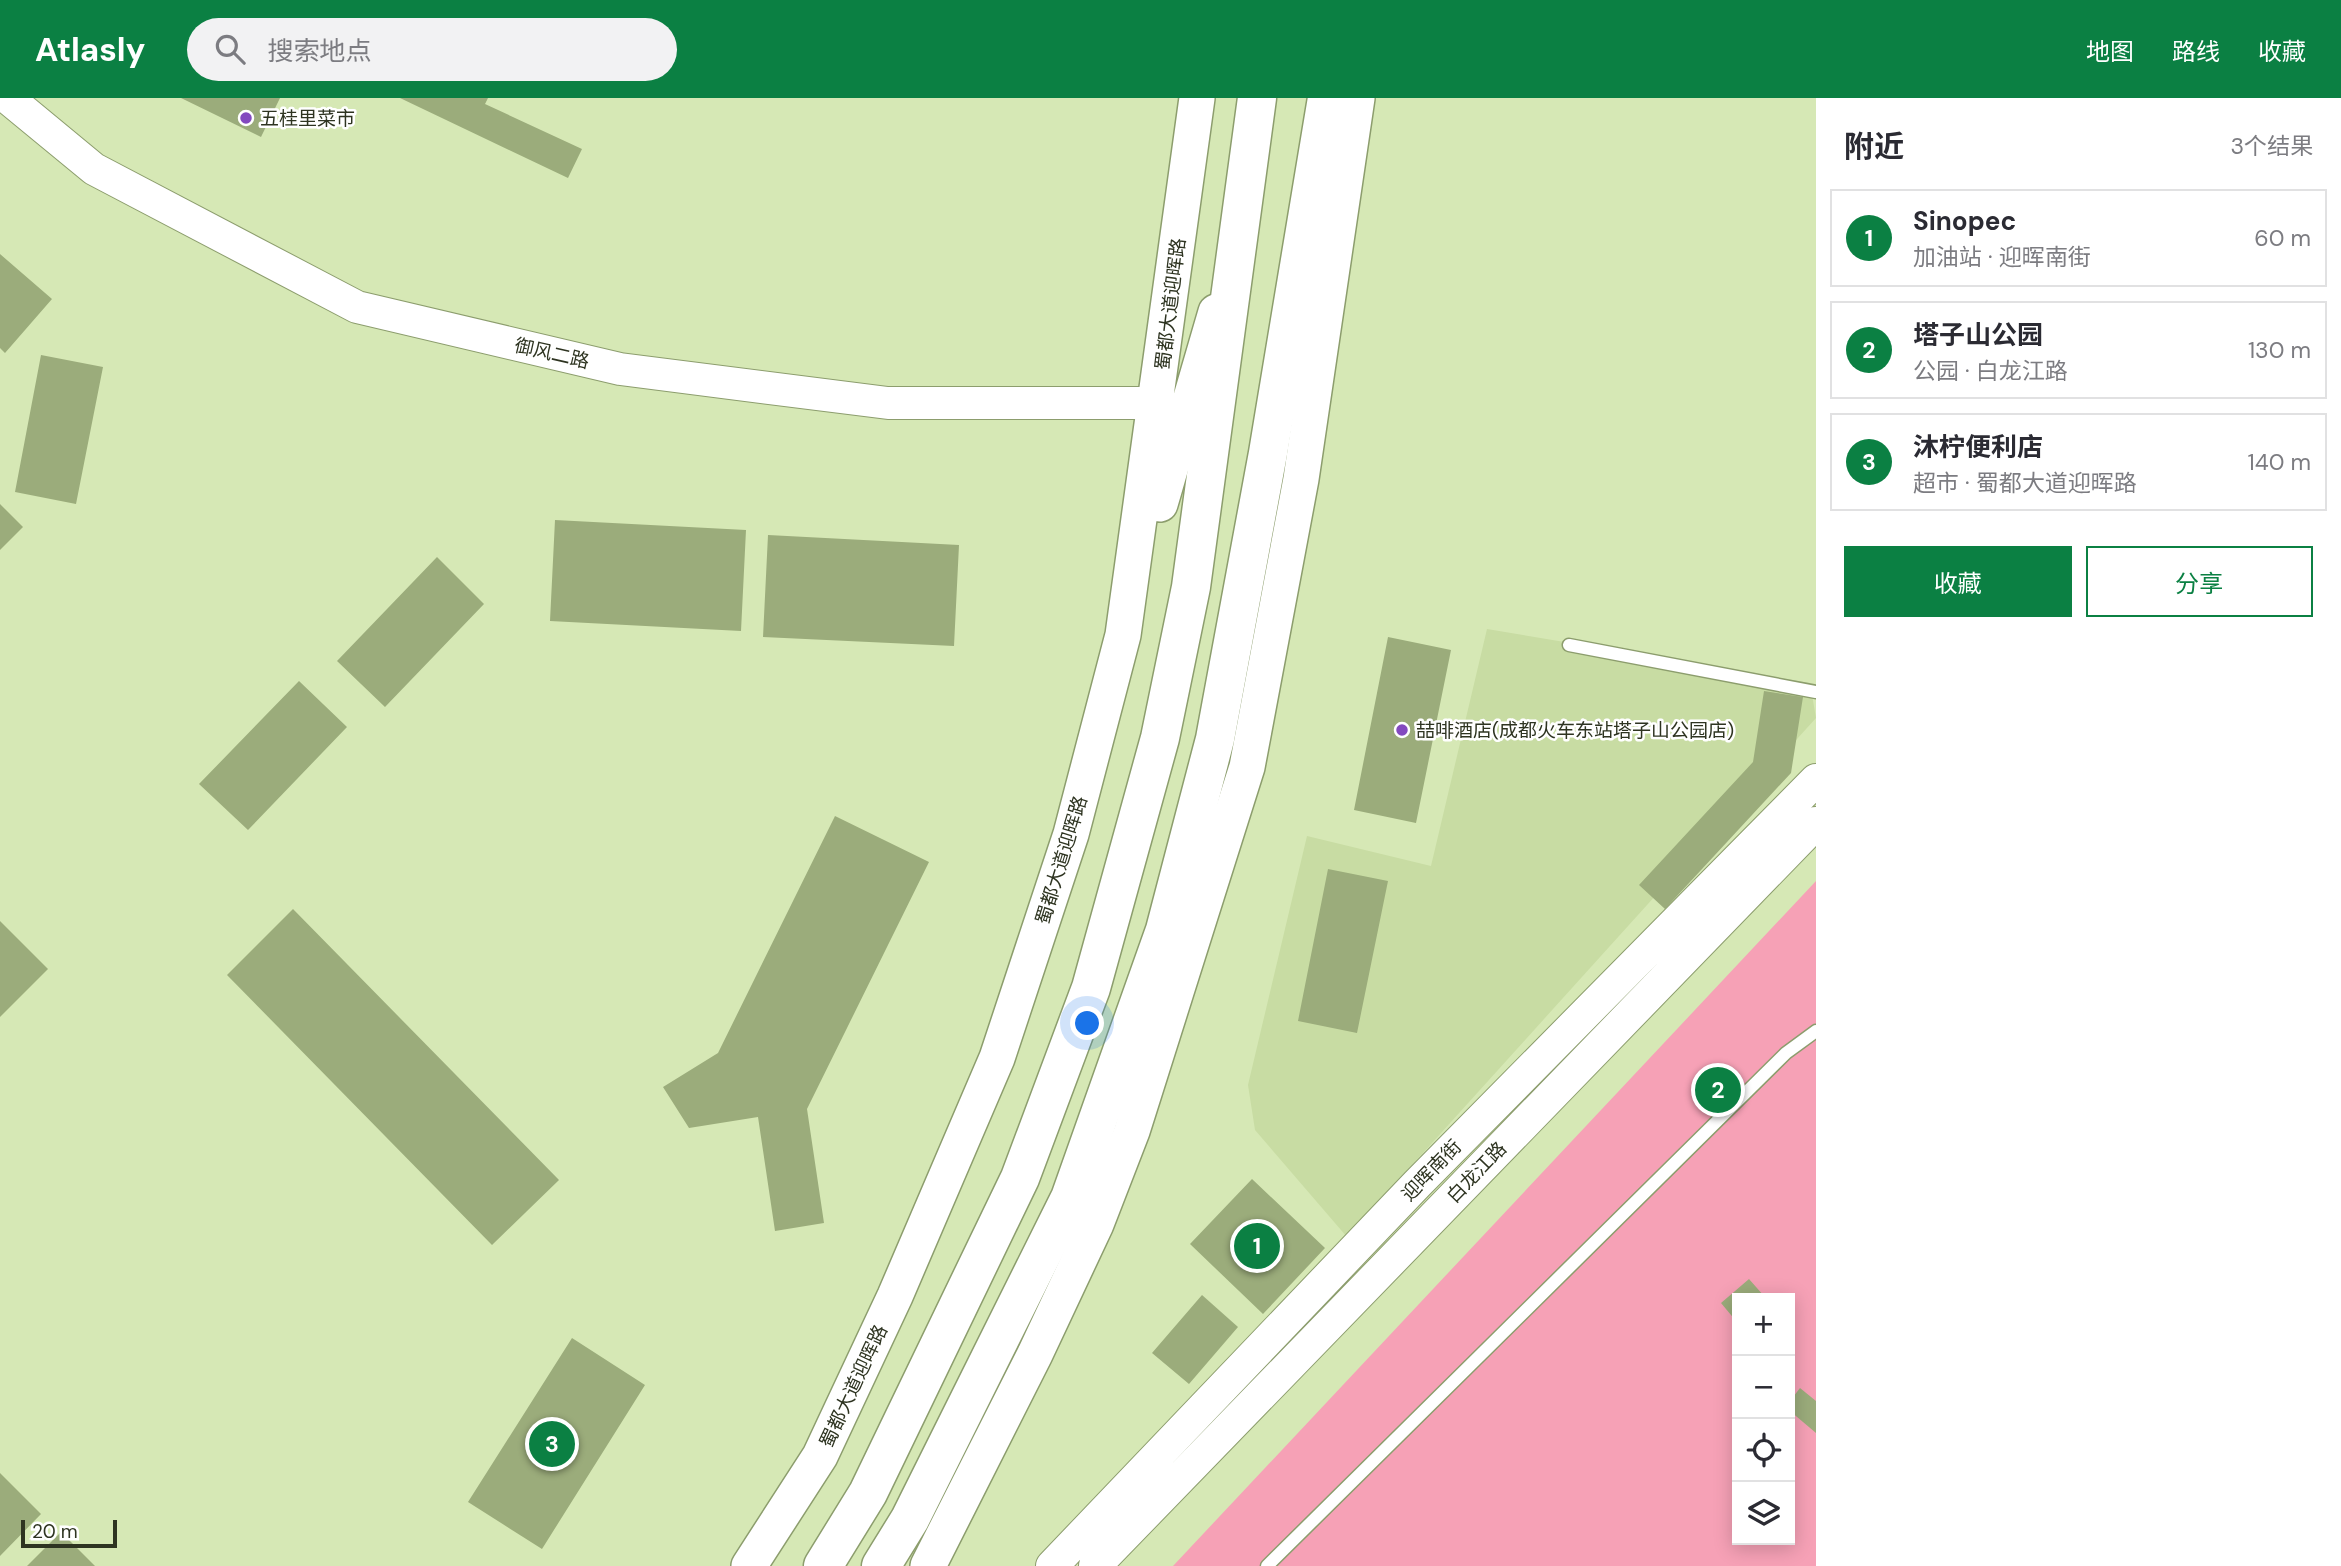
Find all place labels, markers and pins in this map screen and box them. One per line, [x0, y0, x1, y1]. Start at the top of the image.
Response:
place label: 五桂里菜市 [260, 106, 355, 131]
marker: 五桂里菜市 [238, 110, 254, 126]
place label: 喆啡酒店(成都火车东站塔子山公园店) [1416, 718, 1734, 743]
marker: 喆啡酒店(成都火车东站塔子山公园店) [1394, 722, 1410, 738]
pin: 2 [1695, 1064, 1741, 1116]
pin: 1 [1234, 1220, 1280, 1272]
pin: 3 [529, 1418, 575, 1470]

